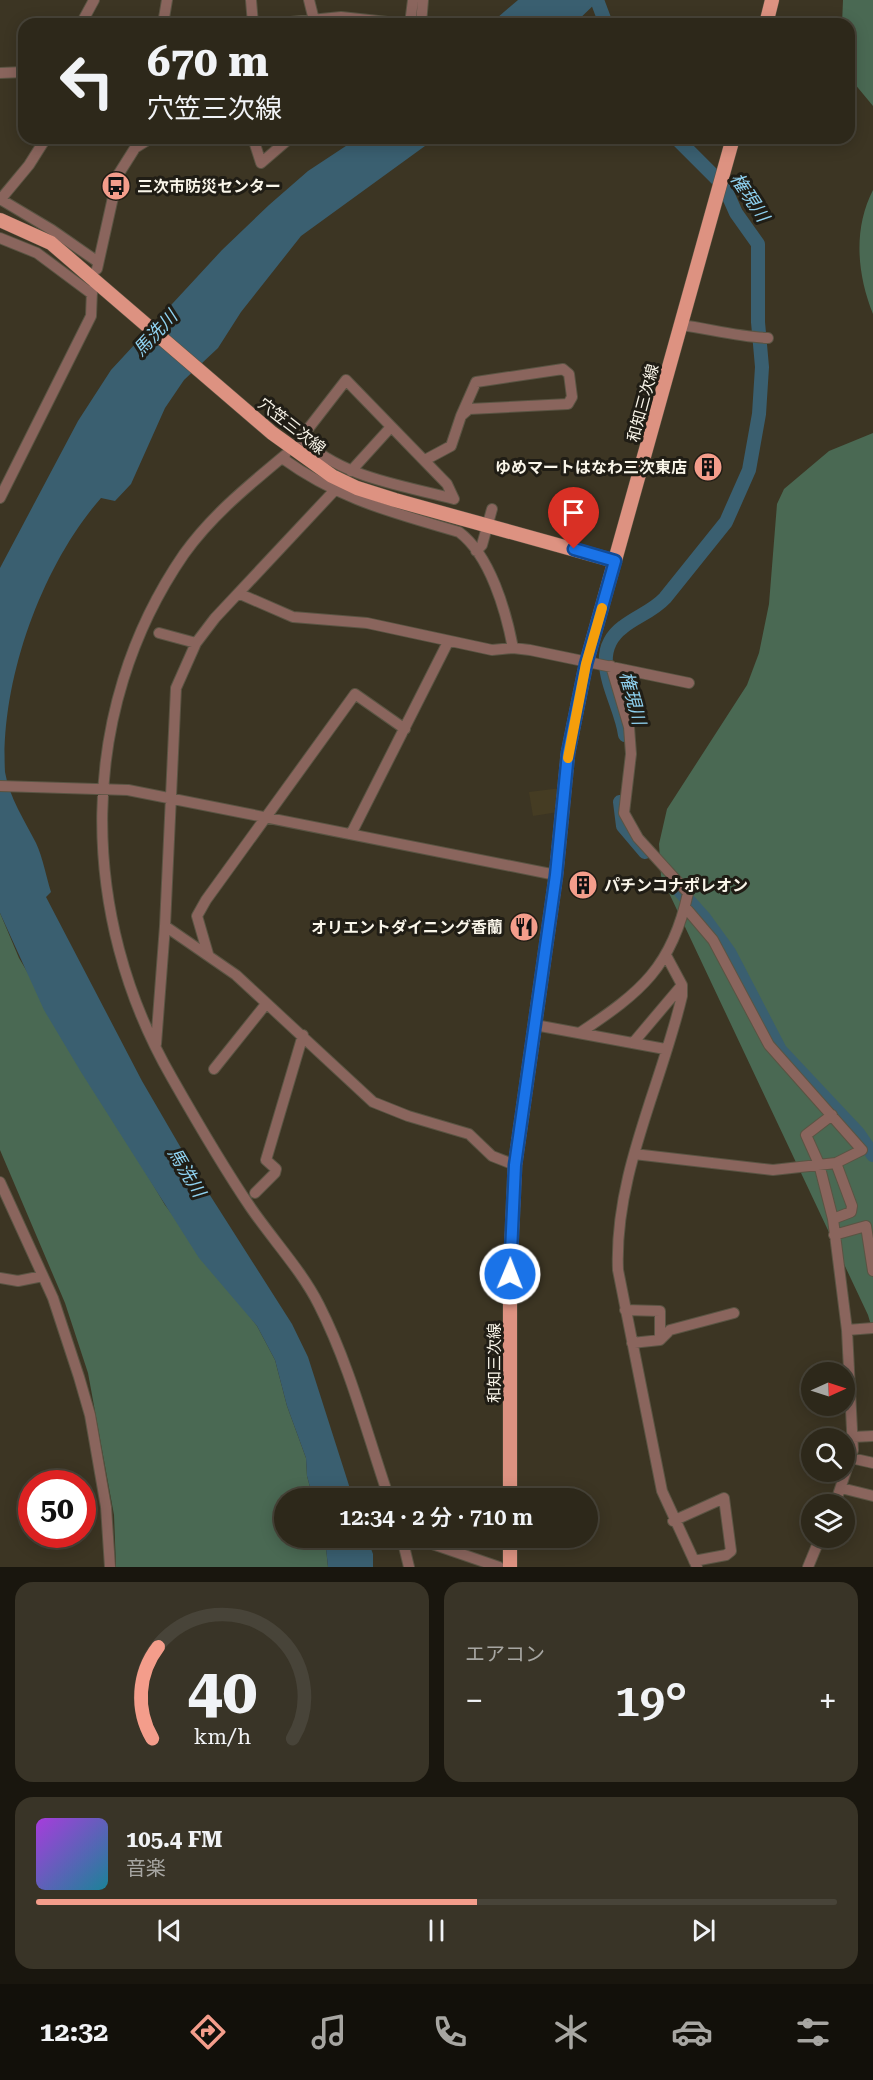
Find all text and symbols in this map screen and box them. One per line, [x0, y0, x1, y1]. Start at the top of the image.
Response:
text: 670 m [147, 37, 269, 86]
icon: left [48, 42, 126, 120]
text: 穴笠三次線 [147, 93, 282, 125]
water label: 権現川 [726, 169, 775, 227]
bus stop icon: 三次市防災センター [100, 170, 132, 202]
place label: 三次市防災センター [137, 177, 281, 196]
water label: 馬洗川 [129, 305, 182, 360]
street label: 和知三次線 [623, 362, 663, 444]
street label: 穴笠三次線 [255, 394, 329, 458]
building icon: ゆめマートはなわ三次東店 [692, 451, 724, 483]
place label: ゆめマートはなわ三次東店 [495, 458, 687, 477]
pin [548, 487, 599, 549]
icon: arrive [557, 496, 590, 529]
water label: 権現川 [616, 669, 651, 729]
building icon: パチンコナポレオン [567, 869, 599, 901]
place label: パチンコナポレオン [604, 876, 748, 895]
restaurant icon: オリエントダイニング香蘭 [508, 911, 540, 943]
place label: オリエントダイニング香蘭 [311, 918, 503, 937]
water label: 馬洗川 [164, 1143, 211, 1202]
position arrow [478, 1242, 542, 1306]
street label: 和知三次線 [485, 1323, 504, 1403]
north arrow [801, 1362, 855, 1416]
map controls [801, 1362, 855, 1548]
button: search [801, 1428, 855, 1482]
speed limit sign: 50 [18, 1470, 96, 1548]
button: layers [801, 1494, 855, 1548]
text: 12:34 · 2 分 · 710 m [339, 1505, 533, 1530]
text: エアコン [465, 1642, 545, 1666]
text: 40 [187, 1655, 257, 1728]
text: 19° [615, 1674, 687, 1727]
text: − [465, 1681, 483, 1720]
text: + [819, 1681, 837, 1720]
text: km/h [193, 1724, 251, 1749]
text: 105.4 FM [126, 1827, 223, 1852]
text: 音楽 [126, 1856, 166, 1880]
icon: previous [153, 1914, 186, 1947]
icon: pause [420, 1914, 453, 1947]
icon: next [687, 1914, 720, 1947]
icon: directions [187, 2011, 229, 2053]
icon: music [308, 2011, 350, 2053]
icon: phone [429, 2011, 471, 2053]
icon: climate [550, 2011, 592, 2053]
icon: car [671, 2011, 713, 2053]
icon: filters [792, 2011, 834, 2053]
text: 12:32 [39, 2016, 108, 2048]

